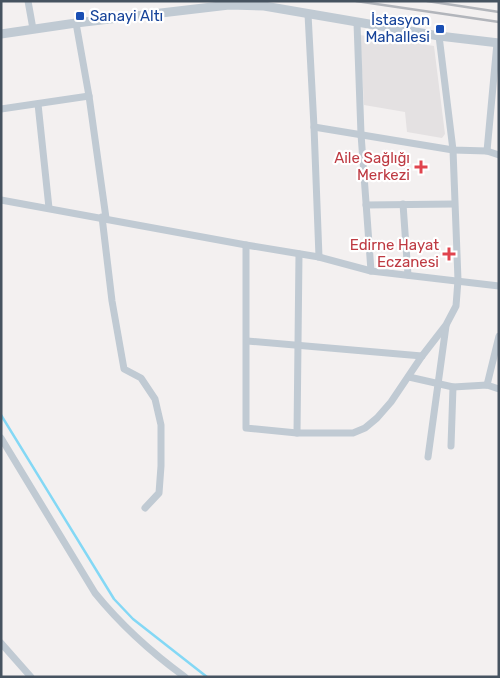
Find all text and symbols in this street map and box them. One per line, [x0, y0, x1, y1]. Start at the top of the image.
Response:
place label: Sanayi Altı [90, 7, 163, 25]
marker: Sanayi Altı [74, 10, 86, 22]
place label: İstasyon Mahallesi [365, 11, 430, 46]
marker: İstasyon Mahallesi [434, 23, 446, 35]
place label: Aile Sağlığı Merkezi [334, 149, 410, 184]
marker: Aile Sağlığı Merkezi [414, 160, 428, 174]
place label: Edirne Hayat Eczanesi [350, 236, 439, 271]
marker: Edirne Hayat Eczanesi [443, 248, 455, 260]

